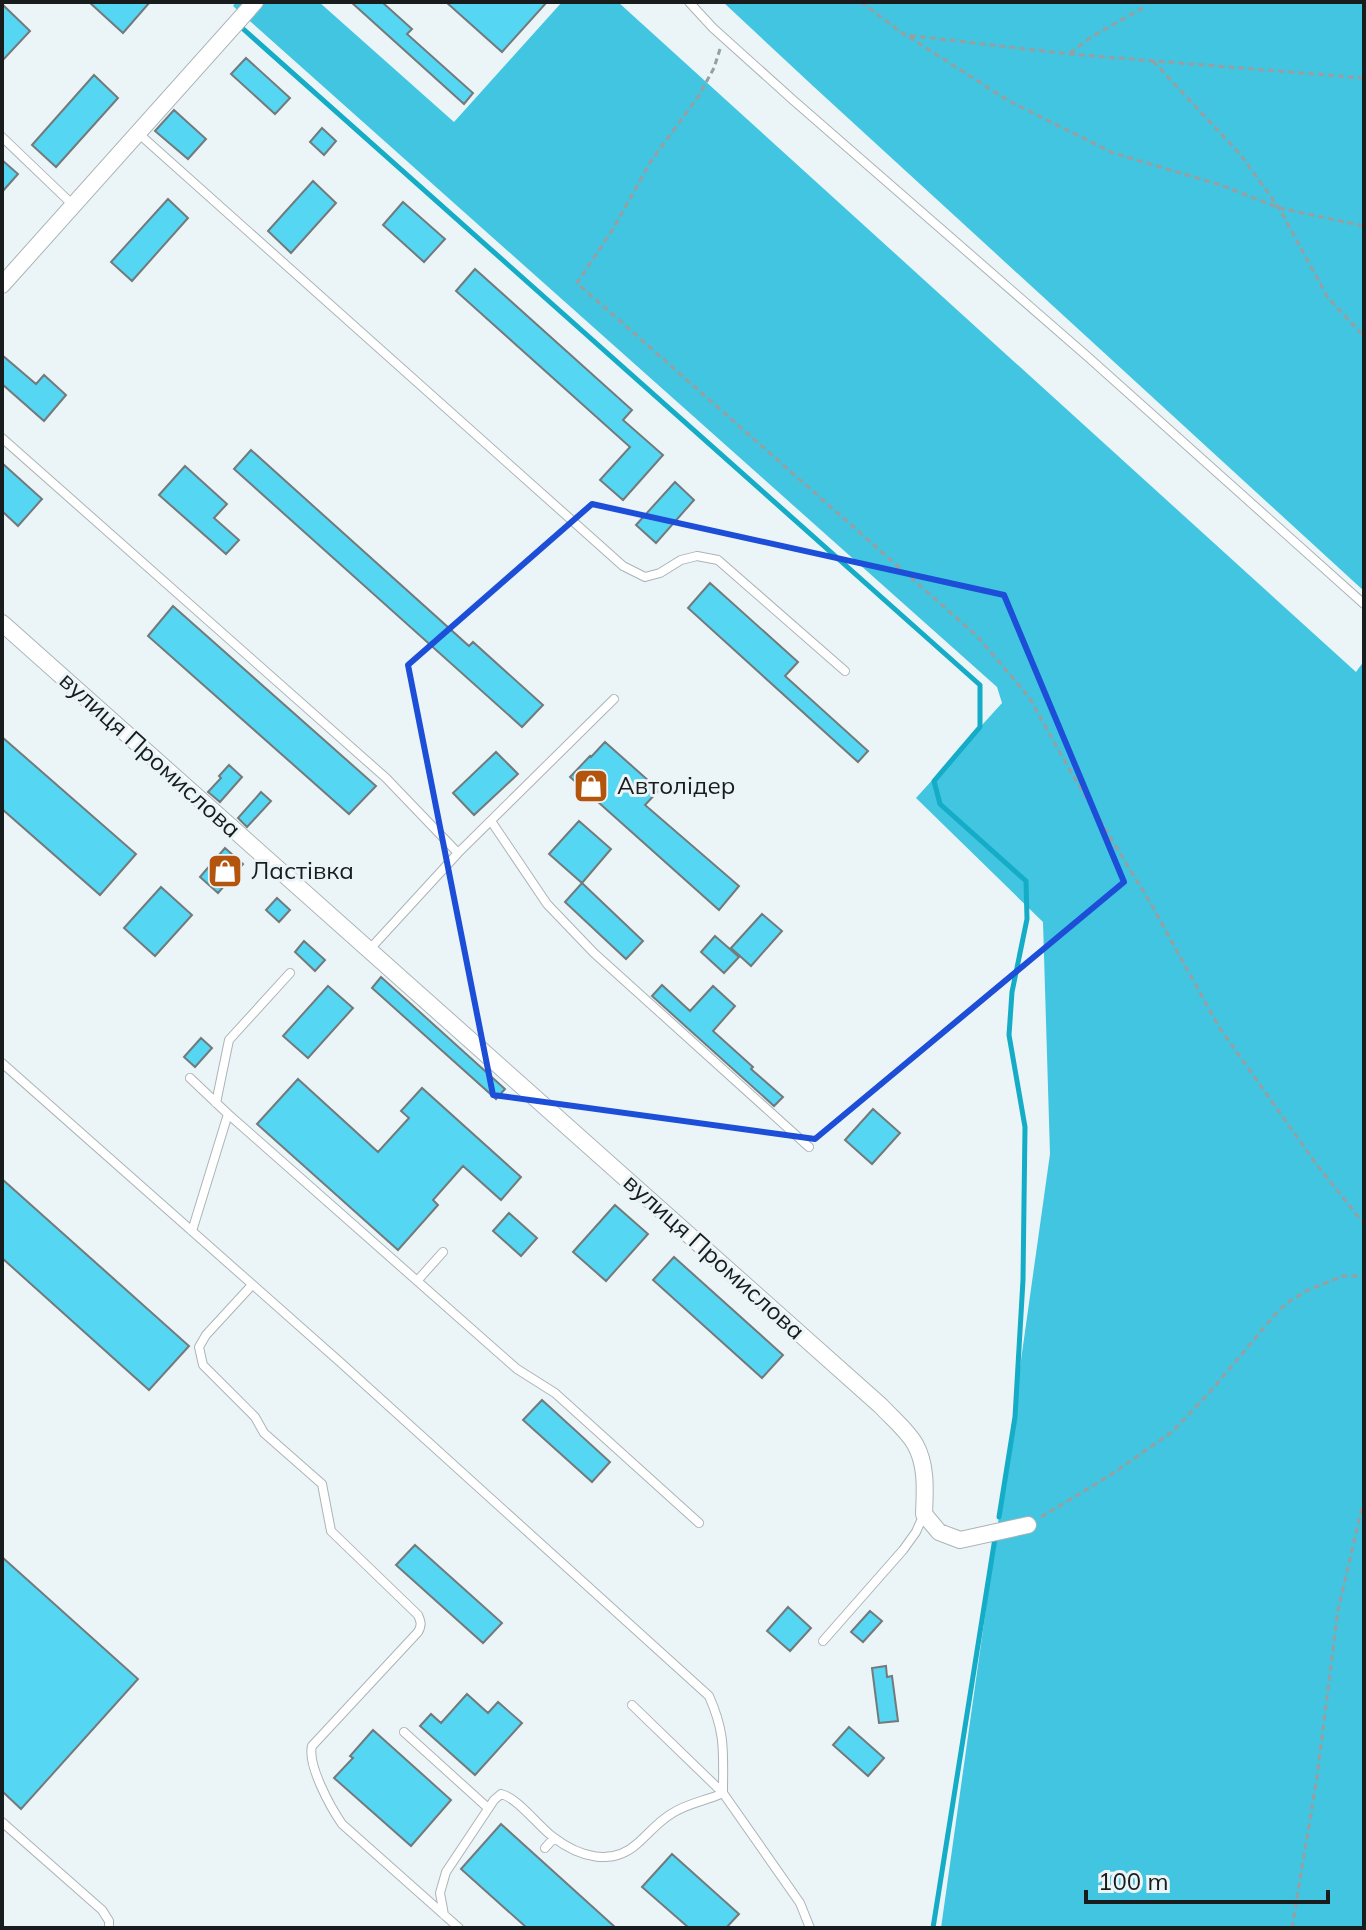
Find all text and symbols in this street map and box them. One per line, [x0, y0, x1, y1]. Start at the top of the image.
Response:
street label: вулиця Промислова [54, 665, 248, 844]
shop icon: Автолідер [572, 767, 610, 805]
place label: Автолідер [617, 770, 735, 800]
shop icon: Ластівка [206, 852, 244, 890]
place label: Ластівка [251, 855, 354, 885]
street label: вулиця Промислова [618, 1167, 812, 1346]
scale bar [1086, 1854, 1328, 1904]
text: 100 m [1098, 1866, 1169, 1896]

